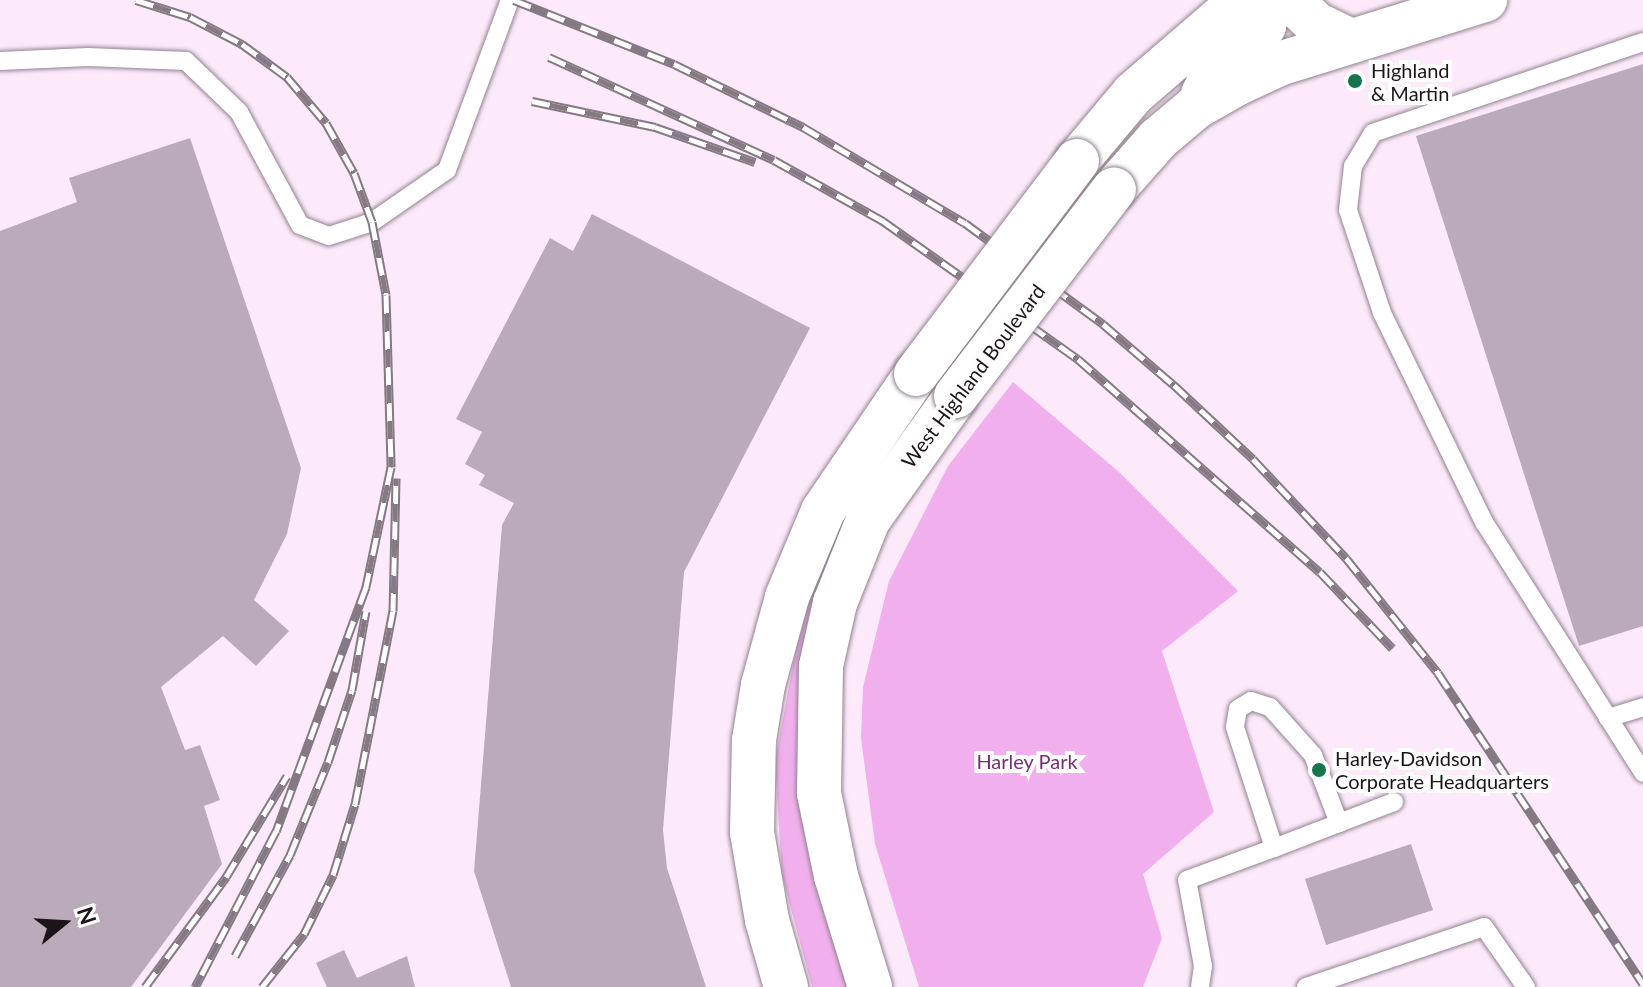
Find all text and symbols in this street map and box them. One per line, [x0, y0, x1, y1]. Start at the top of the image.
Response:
place label: Highland & Martin [1371, 58, 1449, 105]
marker: Highland & Martin [1346, 72, 1364, 90]
street label: West Highland Boulevard [896, 280, 1050, 472]
place label: Harley-Davidson Corporate Headquarters [1335, 746, 1549, 793]
park label: Harley Park [976, 749, 1078, 773]
marker: Harley-Davidson Corporate Headquarters [1310, 761, 1328, 779]
north arrow [24, 883, 104, 963]
text: N [72, 903, 103, 928]

